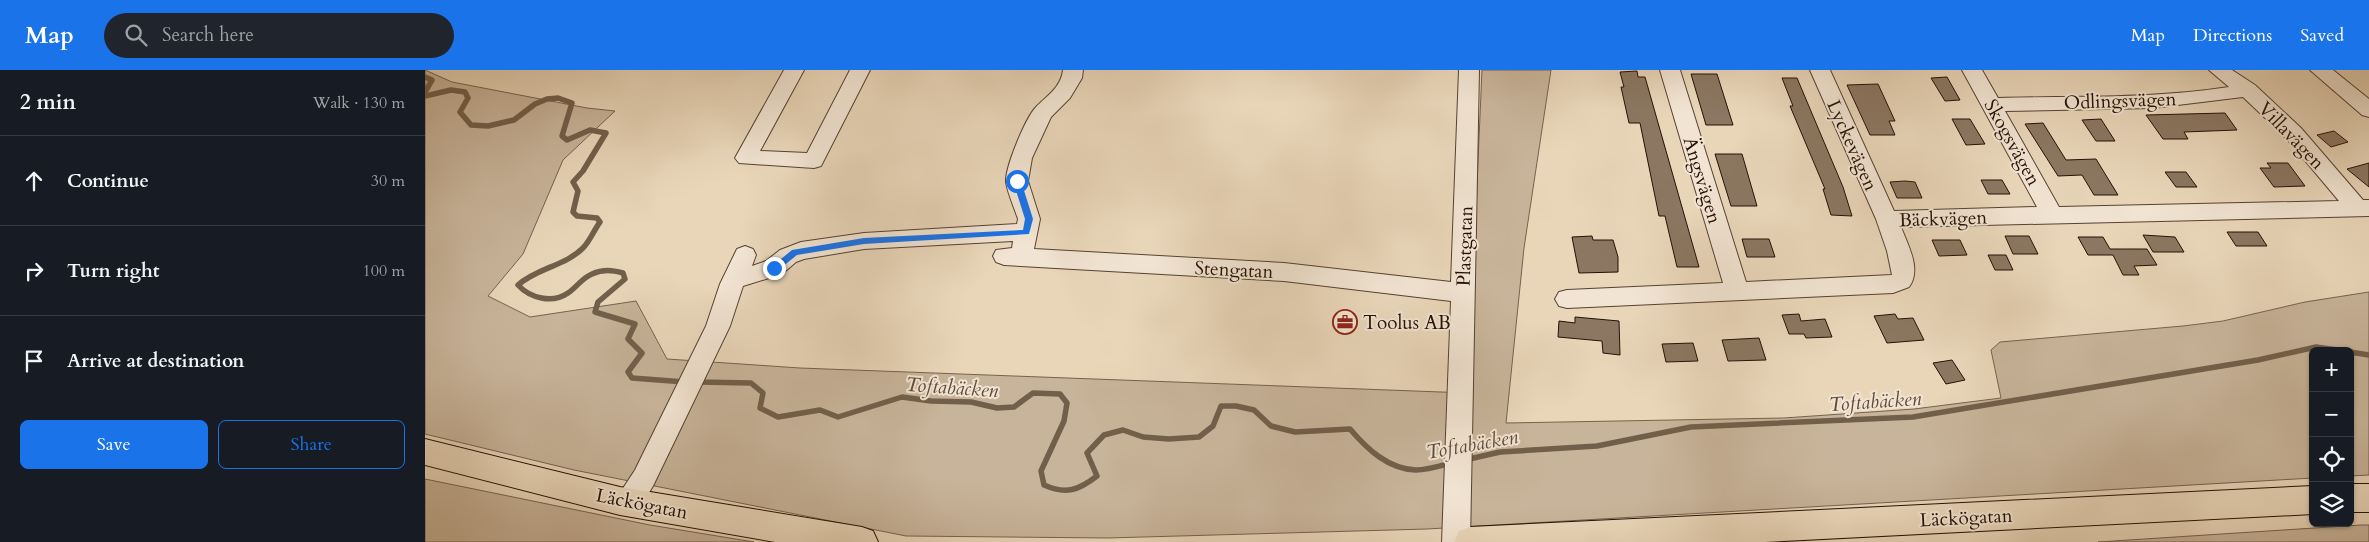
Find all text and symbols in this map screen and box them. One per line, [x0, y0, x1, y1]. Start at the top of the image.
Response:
search box [104, 13, 454, 58]
text: Map [25, 19, 74, 52]
icon: search [122, 21, 150, 49]
text: Search here [162, 22, 254, 48]
text: Map [2131, 23, 2165, 48]
text: Directions [2193, 23, 2272, 48]
text: Saved [2300, 23, 2344, 48]
street label: Odlingsvägen [2063, 86, 2177, 116]
text: 2 min [20, 88, 76, 117]
text: Walk · 130 m [313, 92, 405, 114]
street label: Skogsvägen [1978, 95, 2047, 191]
street label: Lyckevägen [1820, 96, 1884, 195]
street label: Villavägen [2252, 96, 2330, 176]
street label: Ängsvägen [1677, 134, 1728, 227]
icon: ahead [20, 167, 48, 195]
text: Continue [67, 168, 149, 194]
text: 30 m [371, 170, 405, 192]
route start [1006, 170, 1029, 193]
street label: Bäckvägen [1899, 204, 1988, 234]
street label: Plastgatan [1451, 205, 1479, 287]
street label: Stengatan [1194, 255, 1274, 285]
icon: right [20, 257, 48, 285]
route end [763, 257, 786, 280]
text: Turn right [67, 258, 159, 284]
text: 100 m [363, 260, 405, 282]
office icon: Toolus AB [1332, 309, 1358, 335]
place label: Toolus AB [1363, 310, 1451, 336]
icon: arrive [20, 347, 48, 375]
map controls [2309, 347, 2354, 527]
button: + [2309, 347, 2354, 392]
text: Arrive at destination [67, 348, 244, 374]
water label: Toftabäcken [905, 371, 999, 404]
water label: Toftabäcken [1828, 385, 1923, 418]
button: − [2309, 392, 2354, 437]
button: Save [20, 420, 208, 469]
button: Share [218, 420, 405, 469]
water label: Toftabäcken [1424, 423, 1520, 466]
button: locate [2309, 437, 2354, 482]
street label: Läckögatan [594, 482, 690, 526]
button: layers [2309, 482, 2354, 527]
street label: Läckögatan [1919, 503, 2013, 533]

